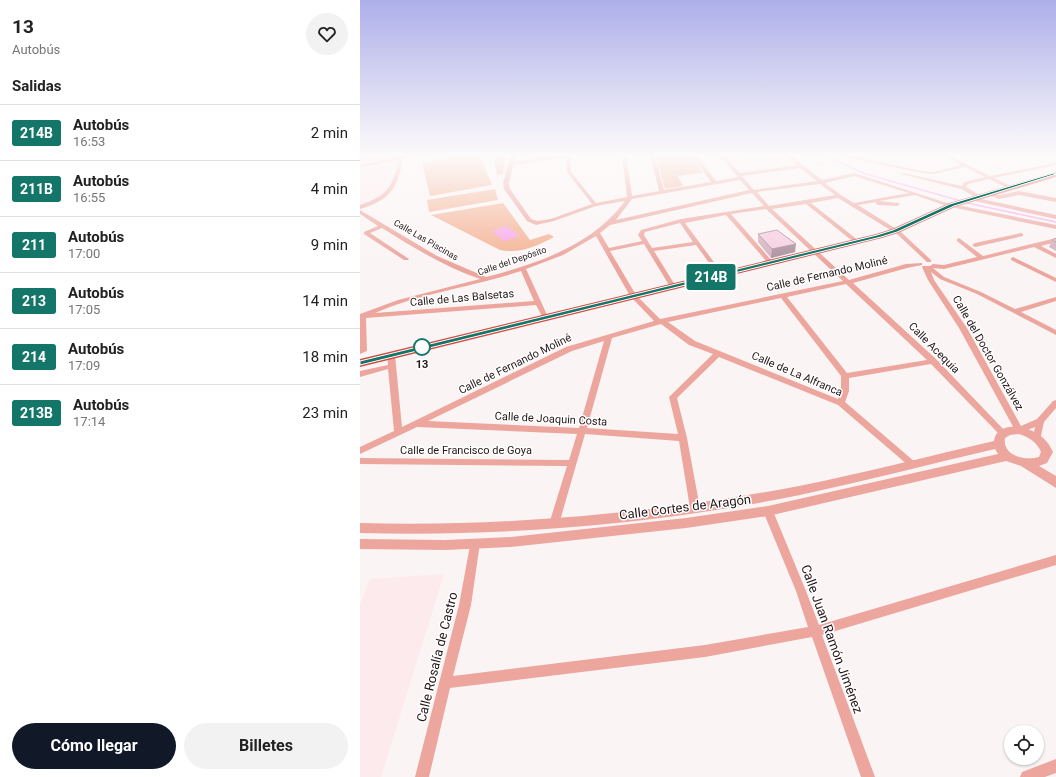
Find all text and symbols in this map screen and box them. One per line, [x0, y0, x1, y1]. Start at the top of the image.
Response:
button: heart [306, 13, 348, 55]
text: 13 [12, 15, 34, 38]
text: Autobús [12, 42, 60, 57]
text: Salidas [12, 77, 61, 95]
text: Autobús [73, 116, 129, 134]
text: 2 min [311, 124, 348, 142]
text: 214B [20, 125, 53, 141]
text: 16:53 [73, 134, 105, 149]
text: Autobús [73, 172, 129, 190]
text: 4 min [311, 180, 348, 198]
text: 211B [20, 181, 53, 197]
text: 16:55 [73, 190, 105, 205]
street label: Calle Las Piscinas [392, 217, 460, 263]
text: Autobús [68, 228, 124, 246]
text: 9 min [311, 236, 348, 254]
text: 211 [22, 237, 46, 253]
street label: Calle del Depósito [476, 245, 548, 277]
text: 17:00 [68, 246, 100, 261]
street label: Calle de Fernando Moliné [765, 254, 889, 294]
line badge: 214B [683, 264, 739, 290]
text: 214B [694, 269, 728, 285]
text: Autobús [68, 284, 124, 302]
street label: Calle de Las Balsetas [409, 287, 515, 309]
text: 14 min [302, 292, 348, 310]
text: 213 [22, 293, 46, 309]
street label: Calle del Doctor Gonzálvez [950, 293, 1027, 413]
text: 17:05 [68, 302, 100, 317]
street label: Calle Acequia [906, 320, 962, 376]
street label: Calle de Fernando Moliné [457, 331, 574, 397]
marker: 13 [413, 338, 431, 356]
text: Autobús [68, 340, 124, 358]
text: 18 min [302, 348, 348, 366]
text: 214 [22, 349, 46, 365]
street label: Calle de La Alfranca [750, 349, 844, 399]
text: 17:09 [68, 358, 100, 373]
place label: 13 [416, 358, 428, 371]
text: Autobús [73, 396, 129, 414]
text: 23 min [302, 404, 348, 422]
text: 213B [20, 405, 53, 421]
street label: Calle de Joaquin Costa [494, 410, 608, 428]
text: 17:14 [73, 414, 105, 429]
street label: Calle de Francisco de Goya [400, 444, 532, 457]
street label: Calle Cortes de Aragón [618, 491, 752, 523]
street label: Calle Juan Ramón Jiménez [798, 563, 866, 716]
street label: Calle Rosalía de Castro [414, 590, 460, 724]
button: Cómo llegar [12, 723, 176, 769]
button: Billetes [184, 723, 348, 769]
map controls [1004, 725, 1044, 765]
button: locate [1004, 725, 1044, 765]

